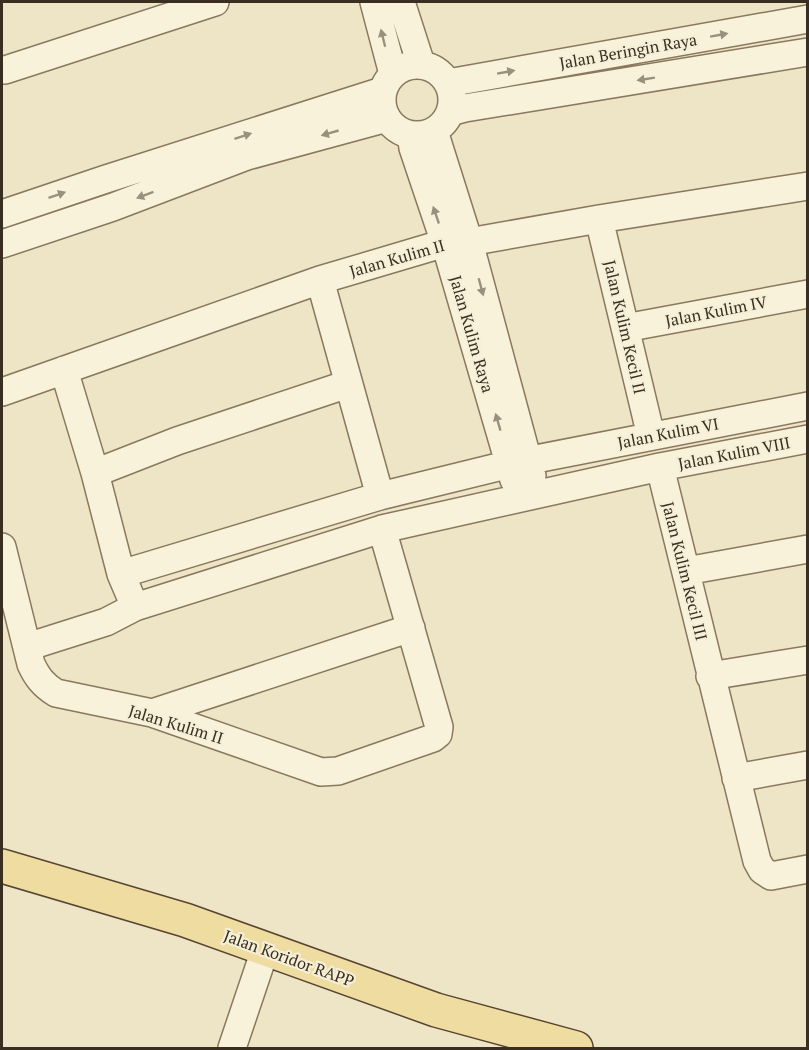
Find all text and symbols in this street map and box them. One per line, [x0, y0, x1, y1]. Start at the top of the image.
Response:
one-way arrow [378, 28, 388, 47]
street label: Jalan Beringin Raya [558, 28, 698, 74]
one-way arrow [709, 30, 728, 39]
one-way arrow [497, 68, 516, 77]
one-way arrow [636, 74, 655, 83]
one-way arrow [321, 128, 339, 138]
one-way arrow [234, 130, 252, 140]
one-way arrow [48, 190, 66, 200]
one-way arrow [136, 190, 154, 200]
one-way arrow [430, 206, 440, 224]
street label: Jalan Kulim II [347, 234, 447, 282]
street label: Jalan Kulim Kecil II [599, 258, 651, 396]
street label: Jalan Kulim Raya [445, 273, 499, 395]
one-way arrow [477, 278, 486, 296]
street label: Jalan Kulim IV [663, 290, 769, 332]
street label: Jalan Kulim VI [615, 412, 721, 454]
one-way arrow [493, 413, 502, 431]
street label: Jalan Kulim VIII [676, 431, 792, 475]
street label: Jalan Kulim Kecil III [657, 499, 713, 643]
street label: Jalan Kulim II [126, 699, 226, 749]
street label: Jalan Koridor RAPP [221, 924, 357, 992]

